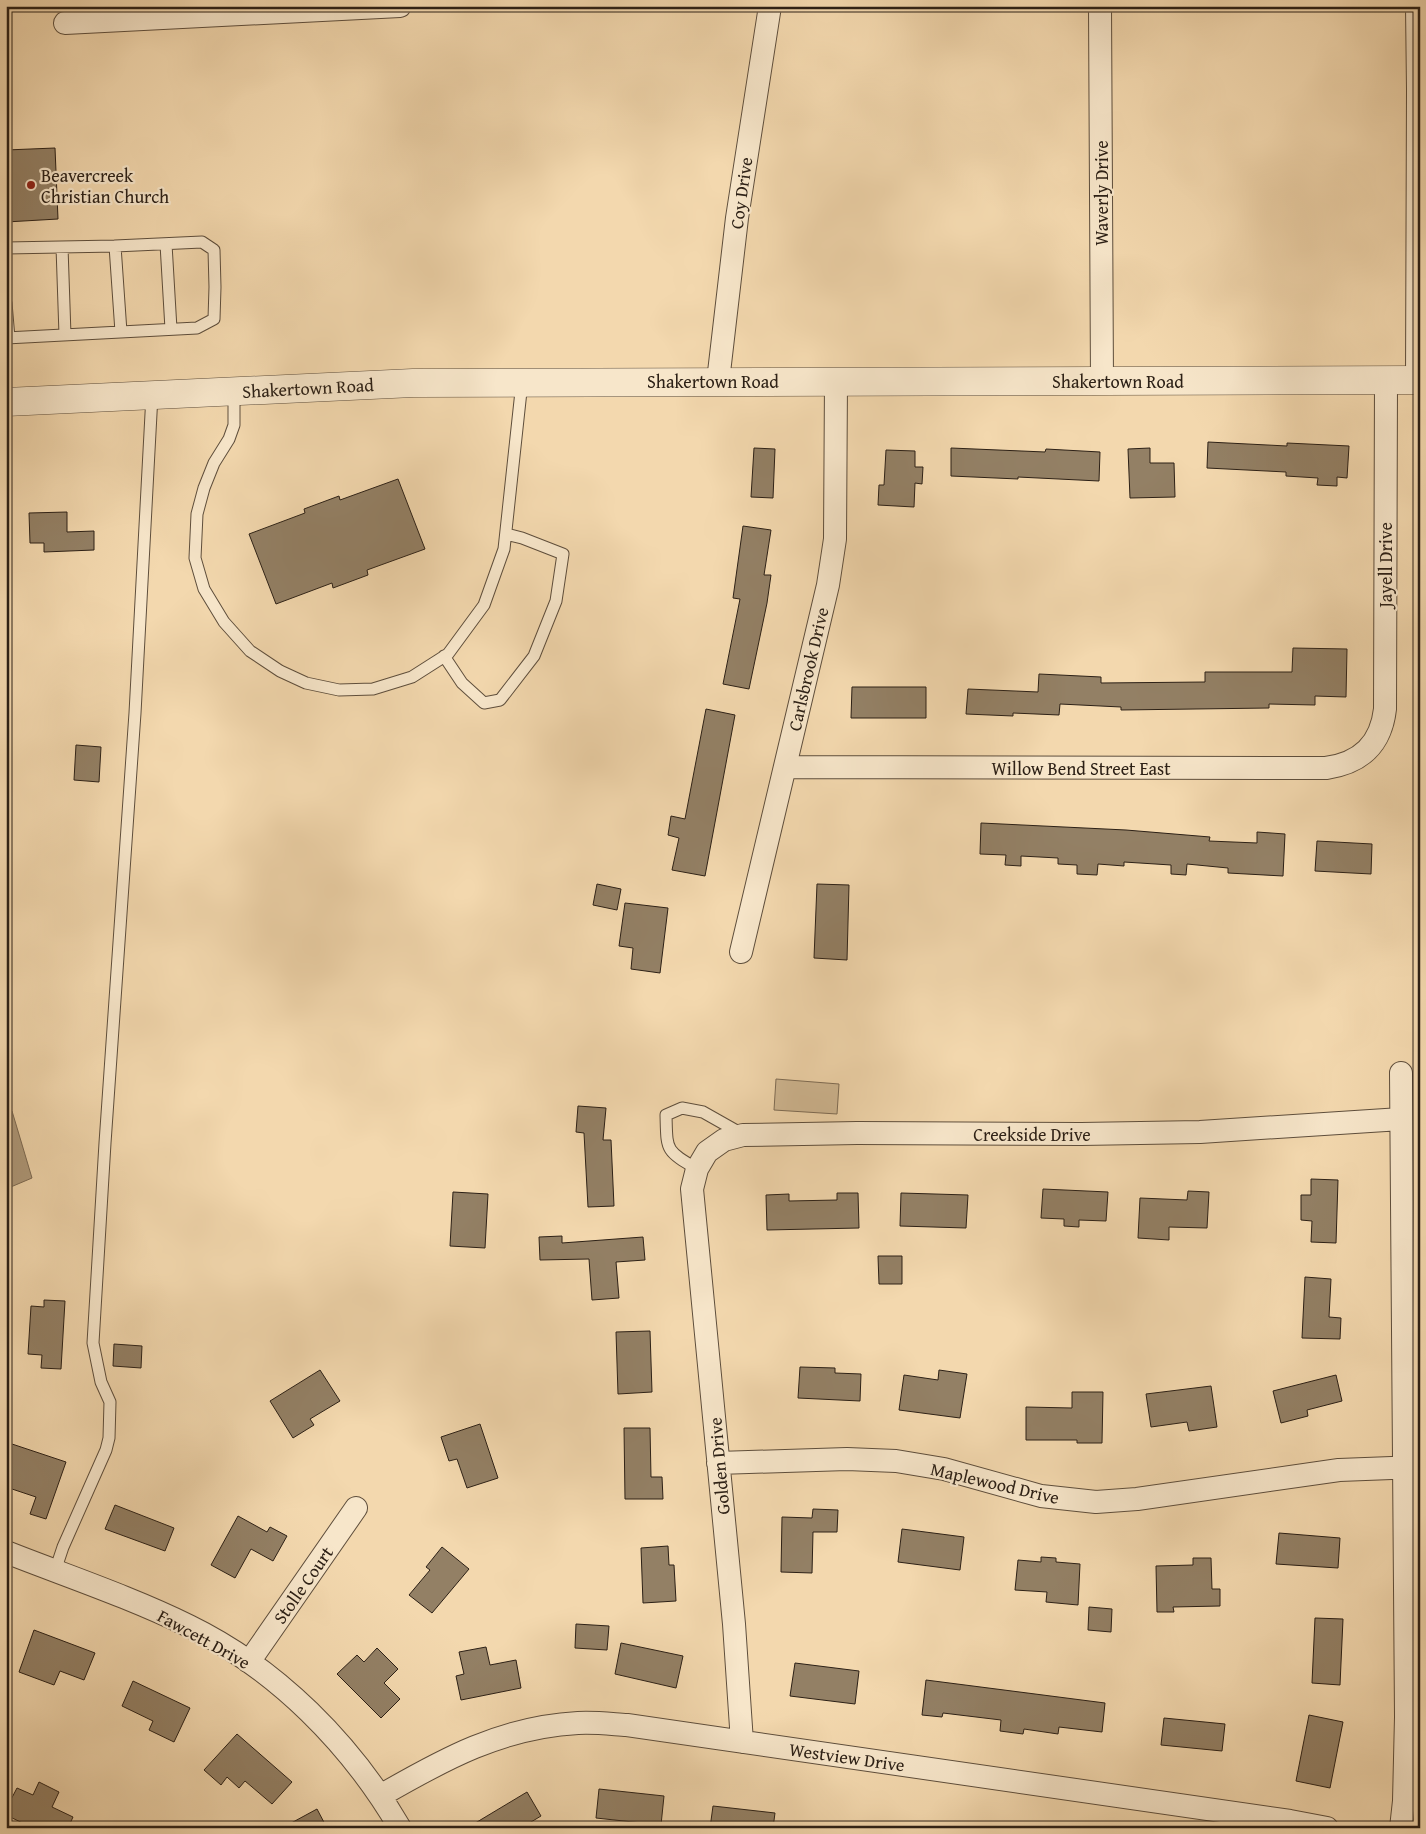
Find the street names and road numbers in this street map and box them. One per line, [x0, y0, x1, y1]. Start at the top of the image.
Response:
street label: Waverly Drive [1088, 140, 1115, 246]
street label: Coy Drive [723, 155, 759, 231]
street label: Shakertown Road [647, 368, 779, 395]
street label: Shakertown Road [1052, 368, 1184, 395]
street label: Shakertown Road [241, 371, 375, 405]
street label: Jayell Drive [1372, 522, 1399, 610]
street label: Carlsbrook Drive [781, 604, 835, 734]
street label: Willow Bend Street East [991, 755, 1171, 782]
street label: Creekside Drive [973, 1121, 1091, 1148]
street label: Golden Drive [701, 1416, 737, 1516]
street label: Maplewood Drive [928, 1455, 1062, 1511]
street label: Stolle Court [266, 1540, 340, 1629]
street label: Fawcett Drive [153, 1602, 255, 1676]
street label: Westview Drive [788, 1736, 906, 1778]

